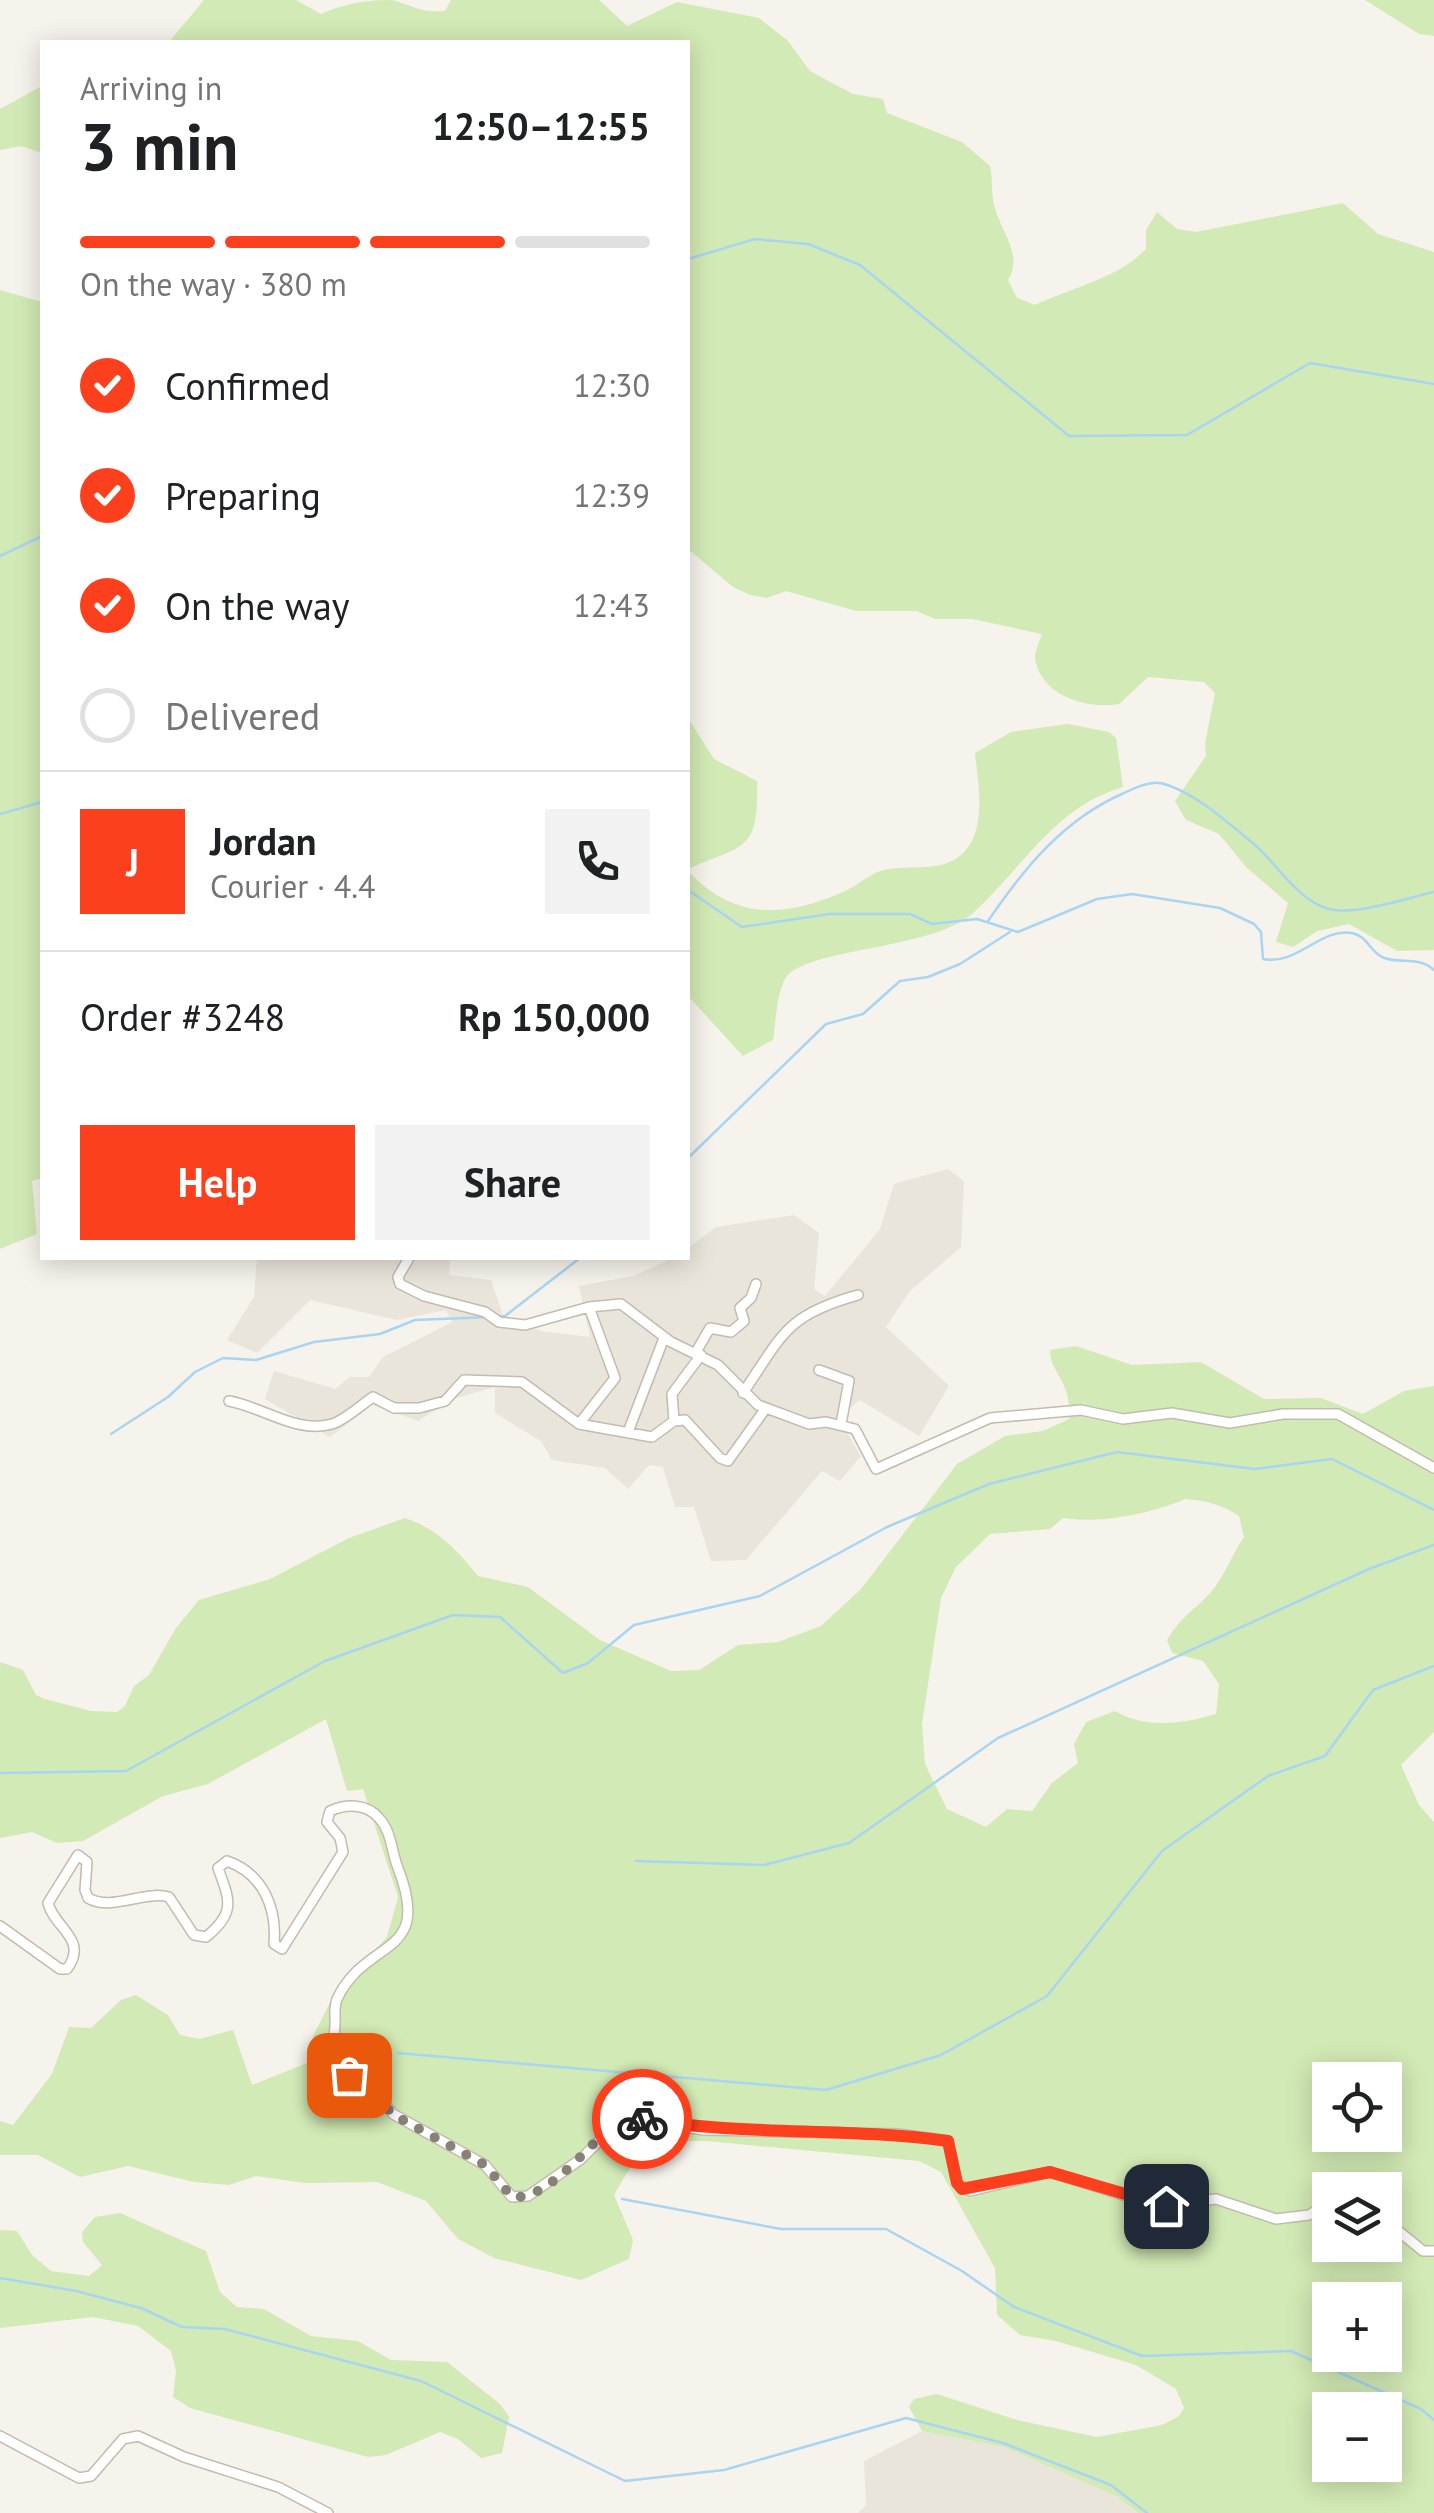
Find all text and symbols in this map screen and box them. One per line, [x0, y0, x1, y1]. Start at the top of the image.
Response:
text: Arriving in [80, 67, 222, 109]
text: 12:50–12:55 [432, 101, 650, 150]
text: 3 min [80, 104, 239, 188]
text: On the way · 380 m [80, 263, 347, 305]
icon: check [80, 358, 135, 413]
text: Confirmed [165, 361, 331, 410]
text: 12:30 [573, 364, 650, 406]
icon: check [80, 468, 135, 523]
text: Preparing [165, 471, 321, 520]
text: 12:39 [573, 474, 650, 516]
icon: check [80, 578, 135, 633]
text: On the way [165, 581, 350, 630]
text: 12:43 [573, 584, 650, 626]
text: Delivered [165, 691, 320, 740]
button: phone [545, 809, 650, 914]
text: Jordan [210, 816, 316, 865]
text: J [126, 837, 139, 886]
text: Courier · 4.4 [210, 865, 376, 907]
text: Order #3248 [80, 992, 285, 1041]
text: Rp 150,000 [458, 992, 650, 1041]
button: Help [80, 1125, 355, 1240]
button: Share [375, 1125, 650, 1240]
pin [307, 2033, 392, 2118]
icon: bag [322, 2048, 377, 2103]
map controls [1312, 2062, 1402, 2482]
button: locate [1312, 2062, 1402, 2152]
courier [592, 2069, 692, 2169]
icon: bike [615, 2092, 670, 2147]
pin [1124, 2164, 1209, 2249]
button: layers [1312, 2172, 1402, 2262]
icon: home [1139, 2179, 1194, 2234]
button: + [1312, 2282, 1402, 2372]
button: − [1312, 2392, 1402, 2482]

